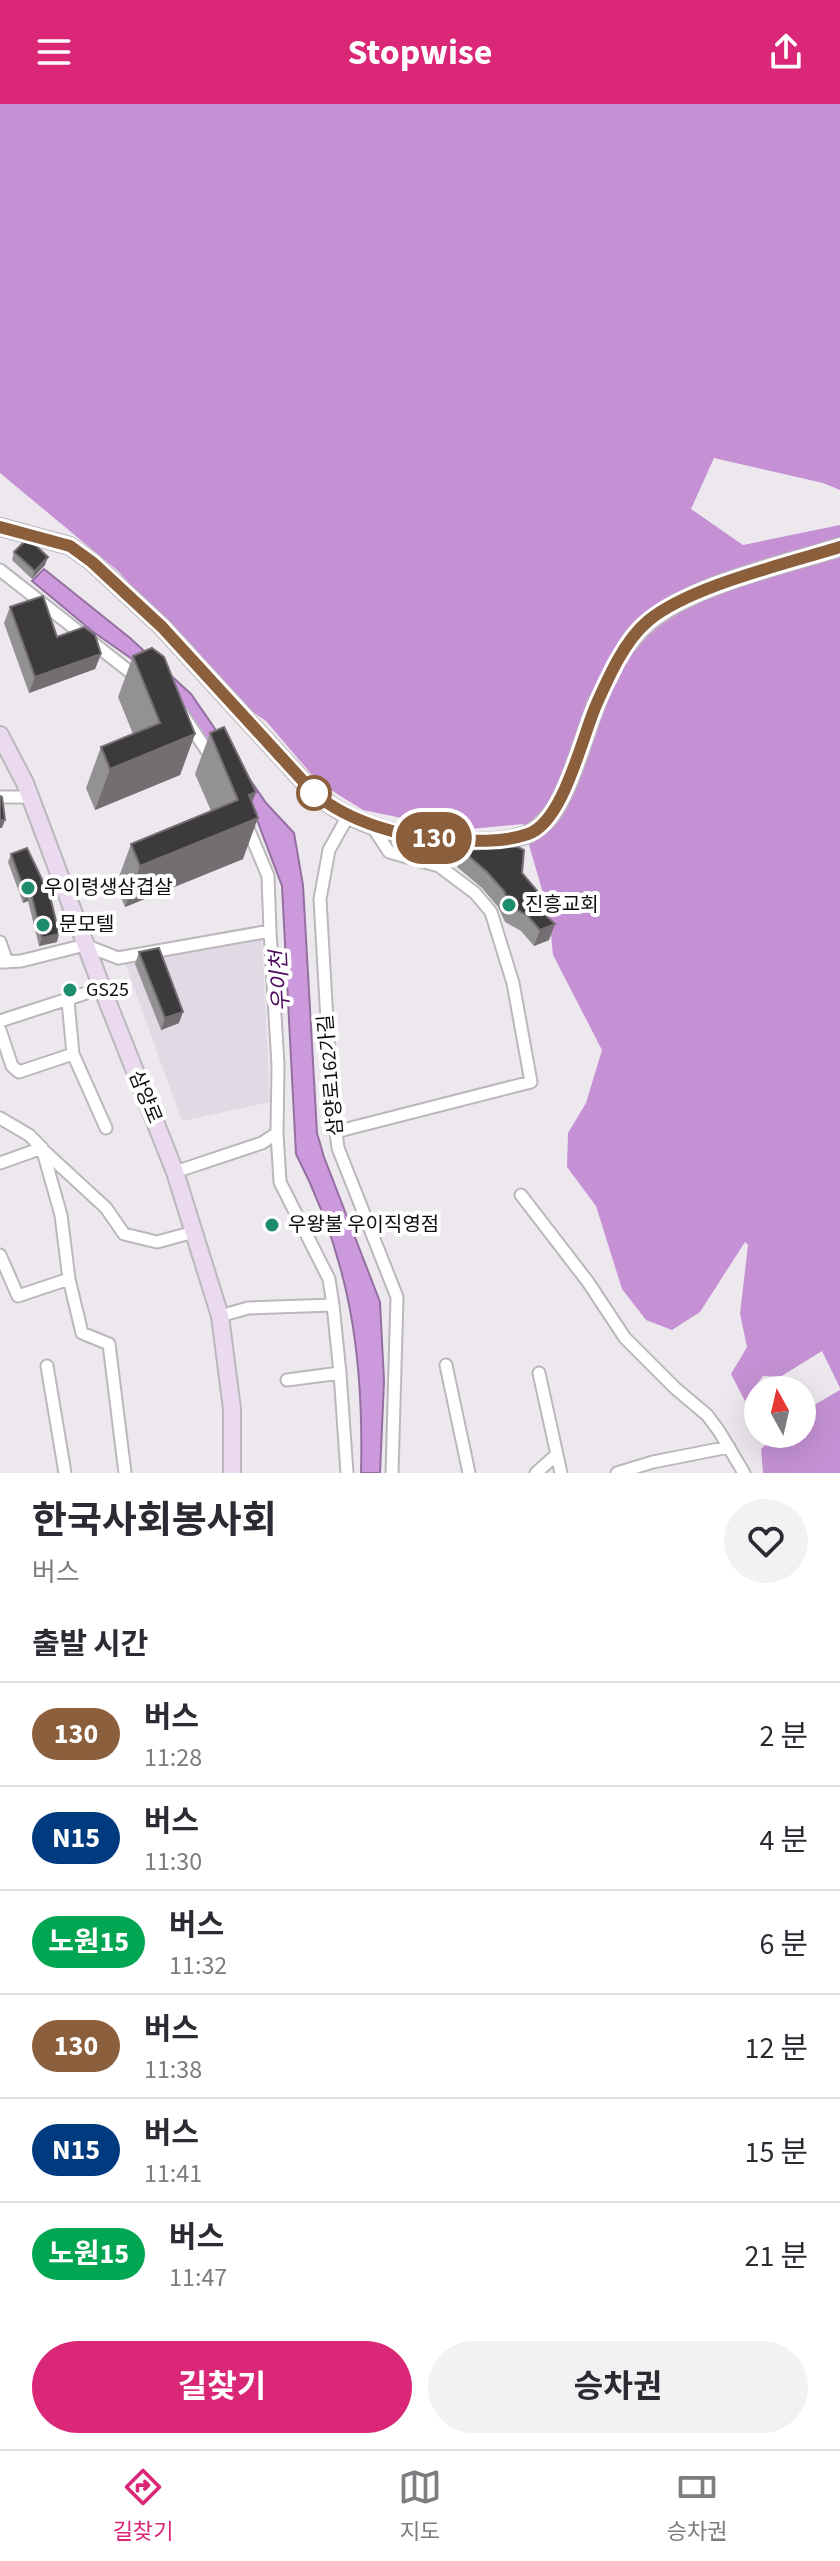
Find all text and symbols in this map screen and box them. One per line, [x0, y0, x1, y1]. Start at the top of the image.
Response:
text: Stopwise [348, 27, 492, 78]
icon: menu [32, 30, 76, 74]
icon: share [764, 30, 808, 74]
unlabelled marker [297, 776, 331, 810]
line badge: 130 [388, 812, 480, 864]
text: 130 [412, 818, 456, 858]
place label: 우이령생삼겹살 [44, 874, 173, 902]
marker: 우이령생삼겹살 [19, 879, 37, 897]
place label: 진흥교회 [525, 891, 599, 919]
marker: 진흥교회 [500, 896, 518, 914]
place label: 문모텔 [59, 911, 114, 939]
marker: 문모텔 [34, 916, 52, 934]
water label: 우이천 [262, 947, 298, 1012]
place label: GS25 [86, 976, 129, 1004]
marker: GS25 [61, 981, 79, 999]
street label: 삼양로162가길 [312, 1013, 350, 1137]
street label: 삼양로 [122, 1066, 168, 1128]
place label: 우왕불 우이직영점 [288, 1211, 439, 1239]
marker: 우왕불 우이직영점 [263, 1216, 281, 1234]
north arrow [744, 1376, 816, 1448]
map controls [744, 1376, 816, 1448]
text: 한국사회봉사회 [32, 1494, 277, 1548]
button: heart [724, 1499, 808, 1583]
text: 버스 [32, 1554, 80, 1591]
text: 출발 시간 [32, 1623, 148, 1666]
text: 버스 [144, 1696, 199, 1739]
text: 130 [54, 1714, 98, 1754]
text: 2 분 [759, 1715, 808, 1758]
text: 11:28 [144, 1739, 202, 1776]
text: 버스 [144, 1800, 199, 1843]
text: N15 [52, 1818, 100, 1858]
text: 4 분 [759, 1819, 808, 1862]
text: 11:30 [144, 1843, 202, 1880]
text: 버스 [169, 1904, 224, 1947]
text: 노원15 [48, 1922, 129, 1962]
text: 6 분 [759, 1923, 808, 1966]
text: 11:32 [169, 1947, 227, 1984]
text: 버스 [144, 2008, 199, 2051]
text: 130 [54, 2026, 98, 2066]
text: 12 분 [745, 2027, 808, 2070]
text: 11:38 [144, 2051, 202, 2088]
text: 버스 [144, 2112, 199, 2155]
text: N15 [52, 2130, 100, 2170]
text: 15 분 [745, 2131, 808, 2174]
text: 11:41 [144, 2155, 202, 2192]
text: 버스 [169, 2216, 224, 2259]
text: 노원15 [48, 2234, 129, 2274]
text: 21 분 [745, 2235, 808, 2278]
text: 11:47 [169, 2259, 227, 2296]
button: 길찾기 [32, 2341, 412, 2433]
button: 승차권 [428, 2341, 808, 2433]
tab: 길찾기 [112, 2465, 173, 2548]
tab: 지도 [398, 2465, 442, 2548]
tab: 승차권 [667, 2465, 728, 2548]

